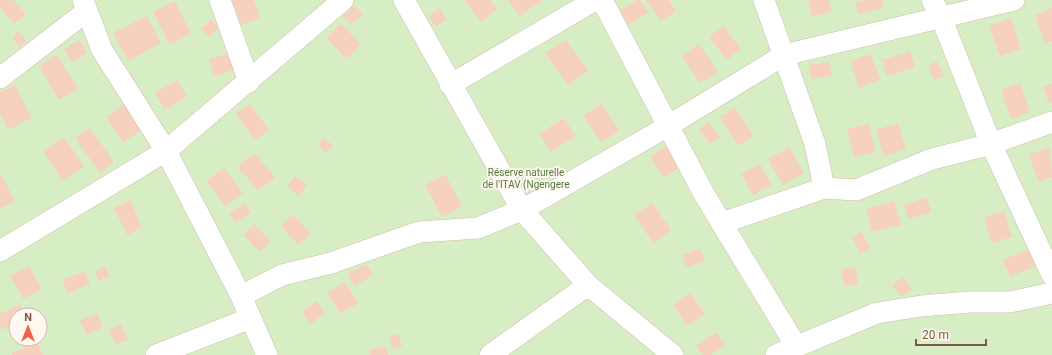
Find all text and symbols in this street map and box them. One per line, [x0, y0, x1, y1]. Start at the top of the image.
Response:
park label: Réserve naturelle de l'ITAV (Ngengere [482, 167, 570, 191]
north arrow [8, 307, 48, 347]
text: N [24, 311, 32, 324]
scale bar [916, 321, 986, 347]
text: 20 m [922, 328, 949, 342]

